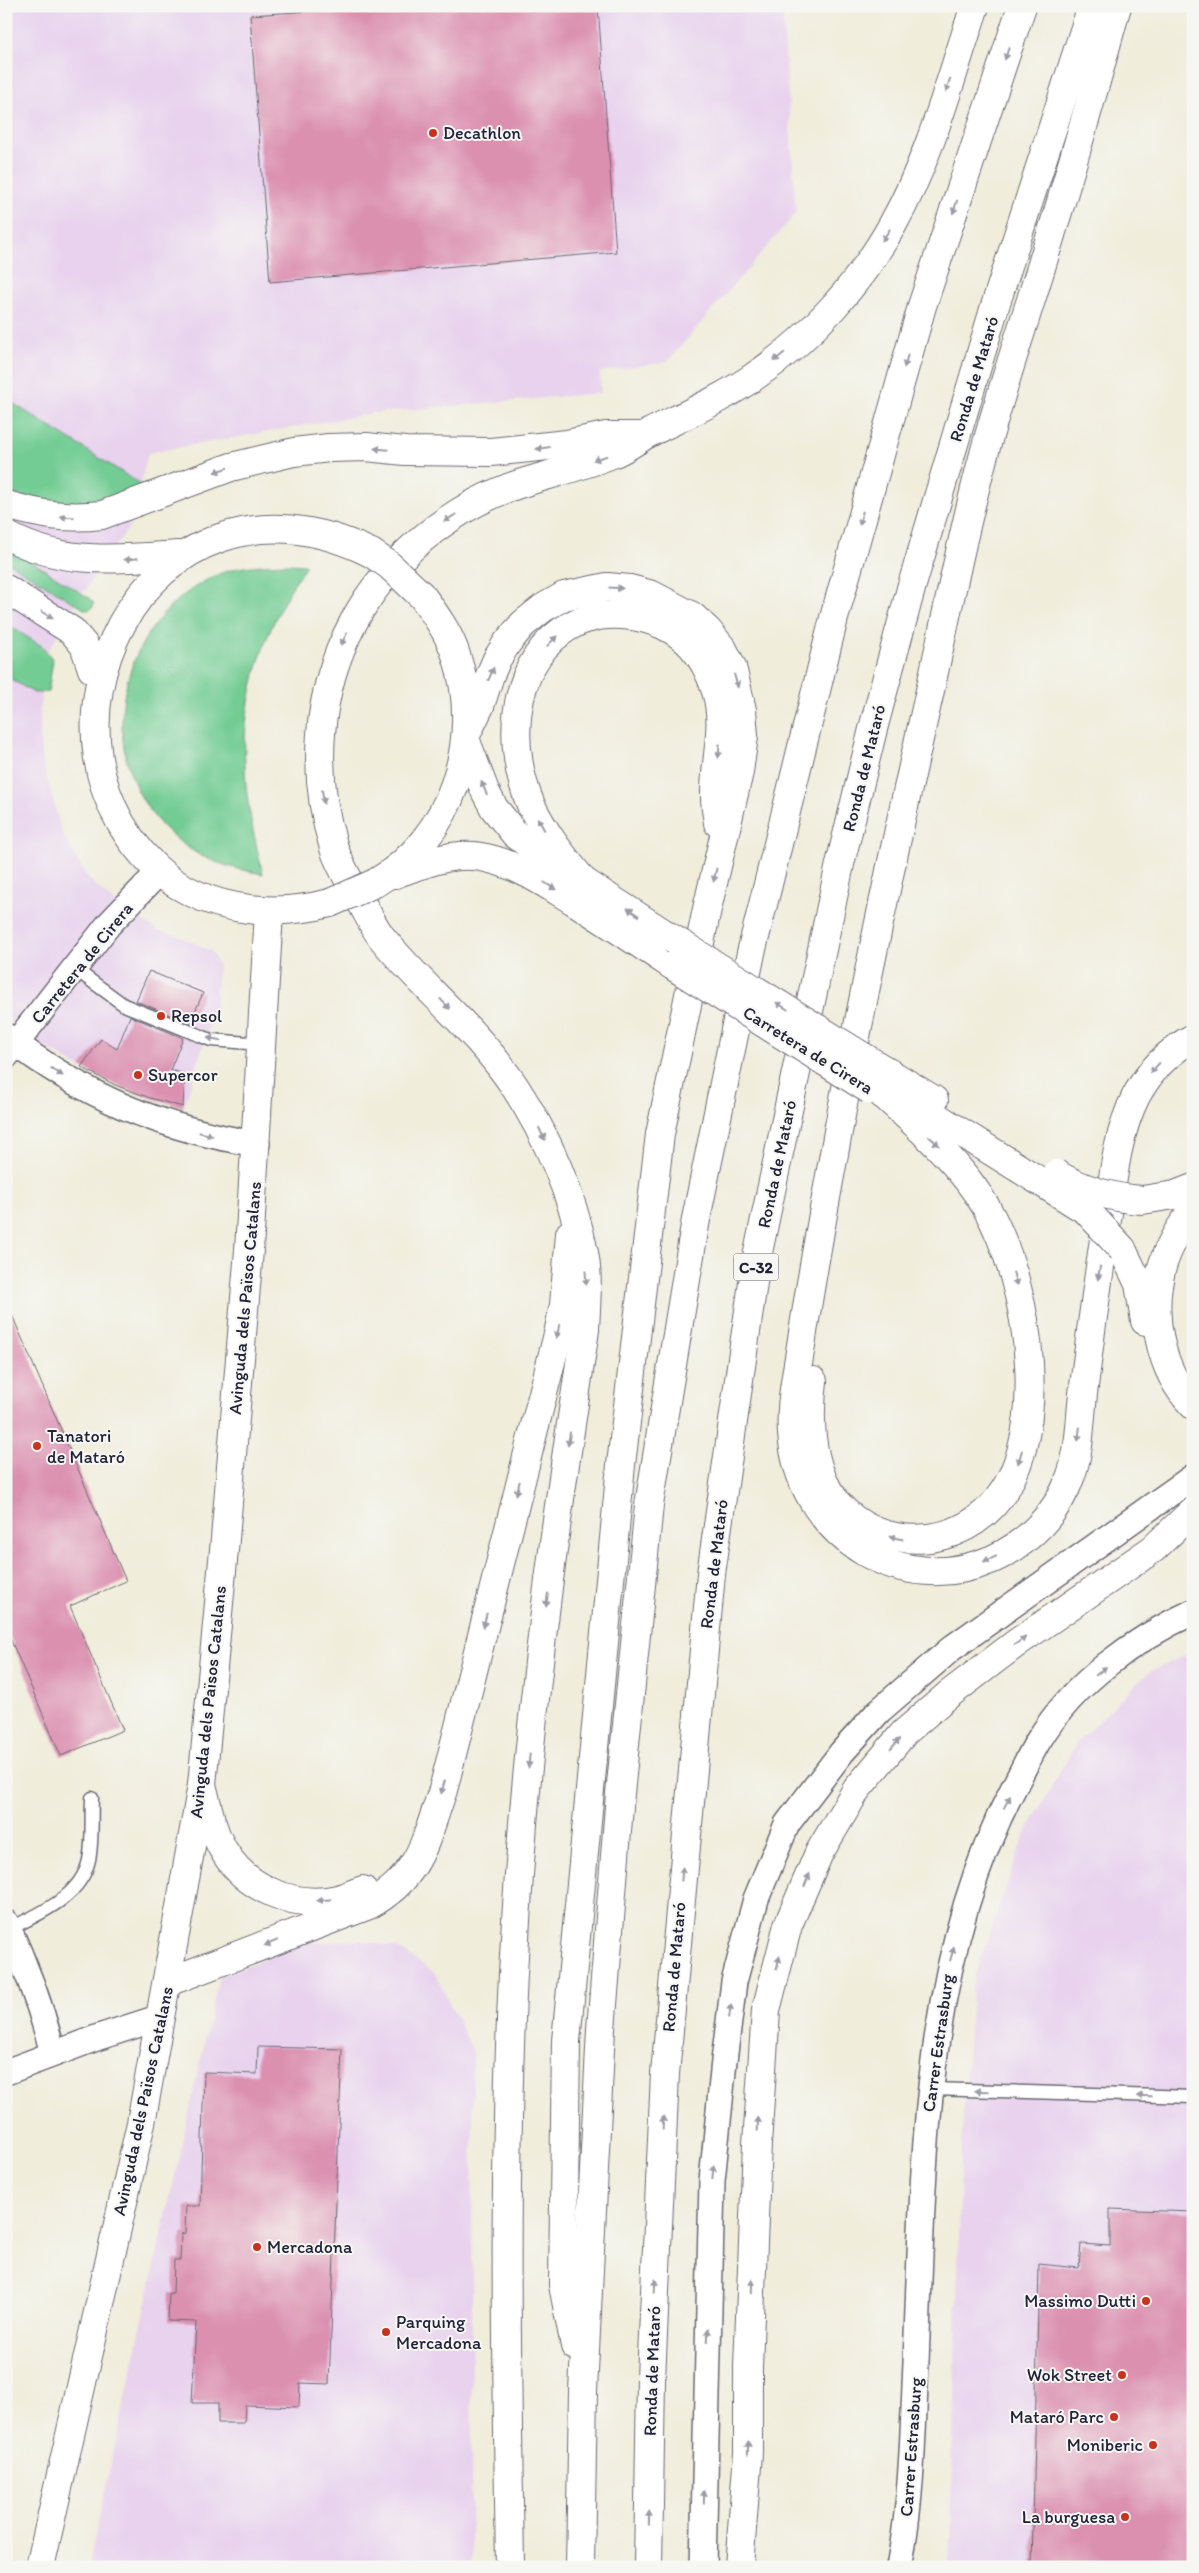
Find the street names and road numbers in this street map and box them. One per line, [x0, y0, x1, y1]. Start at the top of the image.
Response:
street label: Ronda de Mataró [944, 313, 1004, 445]
street label: Ronda de Mataró [838, 702, 890, 834]
street label: Carretera de Cirera [26, 898, 138, 1028]
street label: Carretera de Cirera [739, 1001, 877, 1099]
street label: Ronda de Mataró [753, 1098, 801, 1230]
street label: Avinguda dels Països Catalans [224, 1181, 266, 1415]
road number: C-32 [734, 1254, 778, 1280]
street label: Ronda de Mataró [695, 1498, 733, 1630]
street label: Avinguda dels Països Catalans [185, 1585, 231, 1819]
street label: Ronda de Mataró [657, 1901, 691, 2033]
street label: Carrer Estrasburg [917, 1972, 959, 2114]
street label: Avinguda dels Països Catalans [108, 1984, 178, 2218]
street label: Ronda de Mataró [639, 2306, 665, 2436]
street label: Carrer Estrasburg [895, 2376, 927, 2517]

